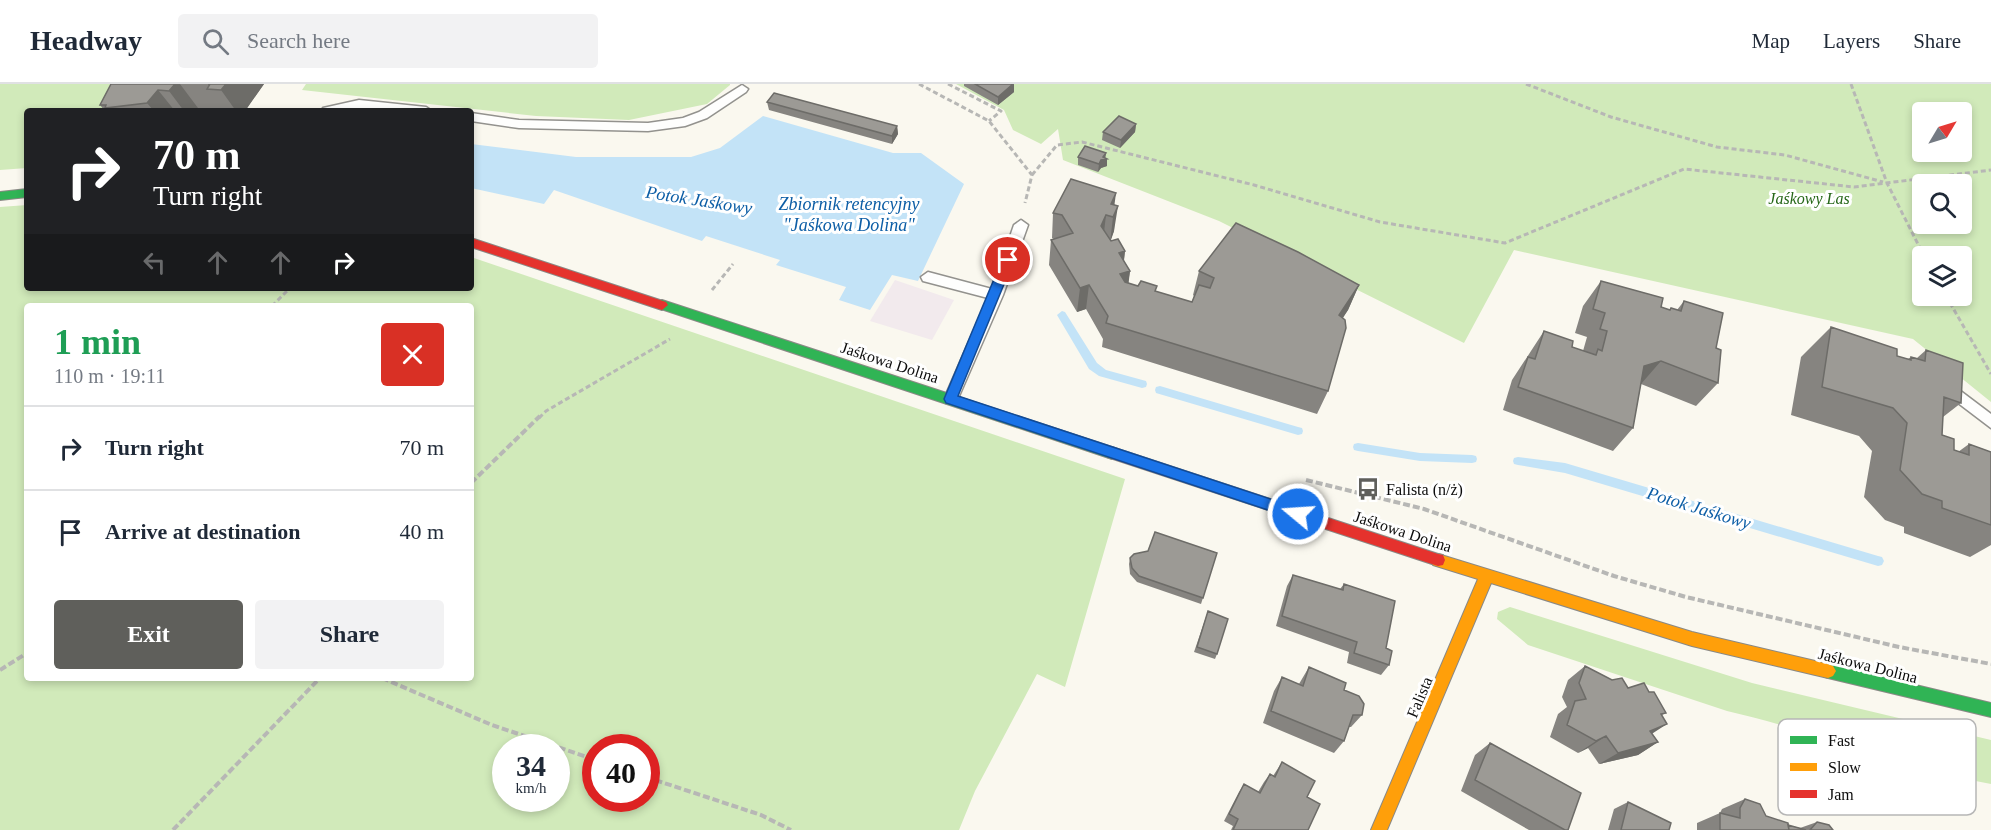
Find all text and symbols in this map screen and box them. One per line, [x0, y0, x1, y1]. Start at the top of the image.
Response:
search box [178, 14, 598, 68]
text: Headway [30, 25, 142, 56]
icon: search [199, 25, 232, 58]
text: Search here [247, 28, 350, 53]
text: Map [1752, 29, 1790, 53]
text: Layers [1823, 29, 1880, 53]
text: Share [1913, 29, 1961, 53]
north arrow [1912, 102, 1972, 162]
map controls [1912, 102, 1972, 306]
icon: right [54, 132, 132, 210]
text: 70 m [153, 132, 241, 178]
button: search [1912, 174, 1972, 234]
text: Turn right [153, 181, 262, 211]
water label: Potok Jaśkowy [643, 182, 754, 218]
park label: Jaśkowy Las [1768, 190, 1850, 208]
water label: Zbiornik retencyjny "Jaśkowa Dolina" [779, 194, 919, 235]
pin [982, 234, 1033, 285]
icon: arrive [991, 243, 1024, 276]
icon: left [138, 246, 171, 279]
icon: ahead [201, 246, 234, 279]
icon: ahead [264, 246, 297, 279]
icon: right [327, 246, 360, 279]
button: layers [1912, 246, 1972, 306]
text: 1 min [54, 322, 141, 362]
button: close [381, 323, 444, 386]
street label: Jaśkowa Dolina [839, 339, 941, 386]
text: 110 m · 19:11 [54, 365, 165, 387]
icon: right [54, 432, 87, 465]
text: Turn right [105, 435, 204, 460]
text: 70 m [399, 435, 444, 460]
bus stop icon: Falista (n/ż) [1355, 476, 1381, 502]
place label: Falista (n/ż) [1386, 481, 1463, 499]
position arrow [1266, 482, 1330, 546]
water label: Potok Jaśkowy [1644, 482, 1753, 533]
street label: Jaśkowa Dolina [1352, 508, 1454, 555]
icon: arrive [54, 516, 87, 549]
text: Arrive at destination [105, 519, 301, 544]
text: 40 m [399, 519, 444, 544]
button: Exit [54, 600, 243, 669]
button: Share [255, 600, 444, 669]
street label: Jaśkowa Dolina [1816, 645, 1919, 686]
street label: Falista [1403, 674, 1436, 720]
legend [1778, 719, 1976, 815]
text: Fast [1828, 732, 1855, 749]
speed limit sign: 40 [582, 734, 660, 812]
text: 34 [516, 749, 546, 782]
text: Slow [1828, 759, 1861, 776]
text: km/h [516, 780, 546, 796]
text: Jam [1828, 786, 1854, 803]

